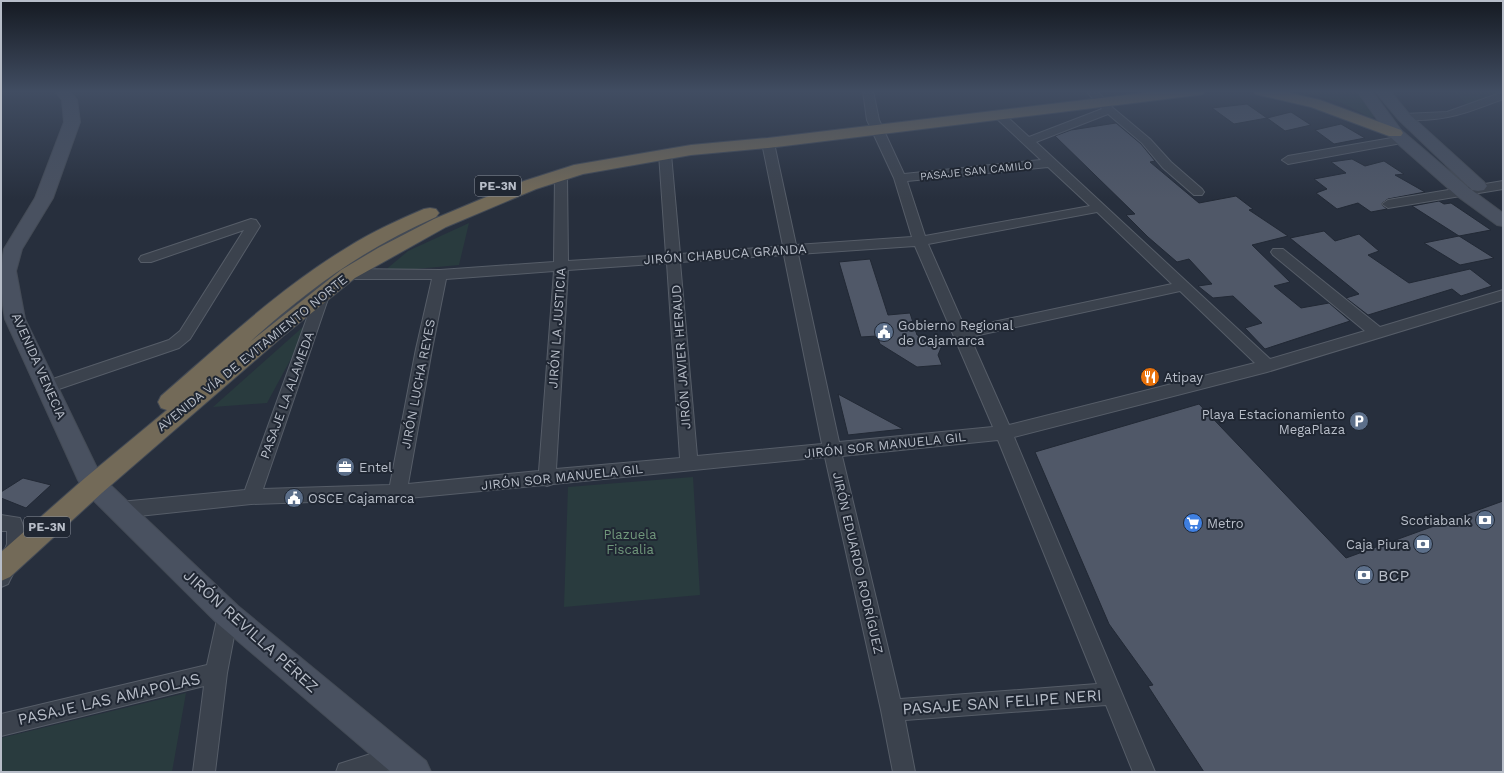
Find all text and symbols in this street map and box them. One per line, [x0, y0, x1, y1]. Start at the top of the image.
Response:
street label: PASAJE SAN CAMILO [919, 159, 1033, 183]
road number: PE-3N [475, 176, 521, 196]
street label: JIRÓN CHABUCA GRANDA [643, 240, 807, 267]
street label: JIRÓN LA JUSTICIA [544, 267, 569, 389]
street label: AVENIDA VÍA DE EVITAMIENTO NORTE [153, 271, 350, 434]
street label: JIRÓN JAVIER HERAUD [667, 284, 694, 430]
street label: AVENIDA VENECIA [9, 311, 69, 422]
street label: JIRÓN LUCHA REYES [397, 318, 438, 450]
place label: Gobierno Regional de Cajamarca [898, 318, 1013, 348]
public building icon: Gobierno Regional de Cajamarca [873, 321, 895, 343]
street label: PASAJE LA ALAMEDA [257, 329, 317, 461]
restaurant icon: Atipay [1139, 366, 1161, 388]
place label: Atipay [1164, 370, 1203, 385]
place label: Playa Estacionamiento MegaPlaza [1202, 407, 1346, 437]
parking icon: Playa Estacionamiento MegaPlaza [1348, 410, 1370, 432]
street label: JIRÓN SOR MANUELA GIL [803, 428, 967, 461]
office icon: Entel [334, 456, 356, 478]
place label: Entel [359, 460, 392, 475]
street label: JIRÓN SOR MANUELA GIL [480, 460, 644, 493]
street label: JIRÓN EDUARDO RODRÍGUEZ [830, 470, 887, 655]
public building icon: OSCE Cajamarca [283, 487, 305, 509]
place label: OSCE Cajamarca [308, 491, 415, 506]
bank icon: Scotiabank [1474, 509, 1496, 531]
supermarket icon: Metro [1182, 512, 1204, 534]
place label: Scotiabank [1401, 513, 1472, 528]
place label: Metro [1207, 516, 1244, 531]
road number: PE-3N [24, 517, 70, 537]
park label: Plazuela Fiscalia [603, 527, 657, 557]
bank icon: Caja Piura [1412, 533, 1434, 555]
place label: Caja Piura [1346, 537, 1410, 552]
bank icon: BCP [1353, 564, 1375, 586]
street label: JIRÓN REVILLA PÉREZ [180, 565, 322, 697]
place label: BCP [1378, 566, 1409, 585]
street label: PASAJE LAS AMAPOLAS [16, 669, 202, 729]
street label: PASAJE SAN FELIPE NERI [902, 686, 1102, 718]

